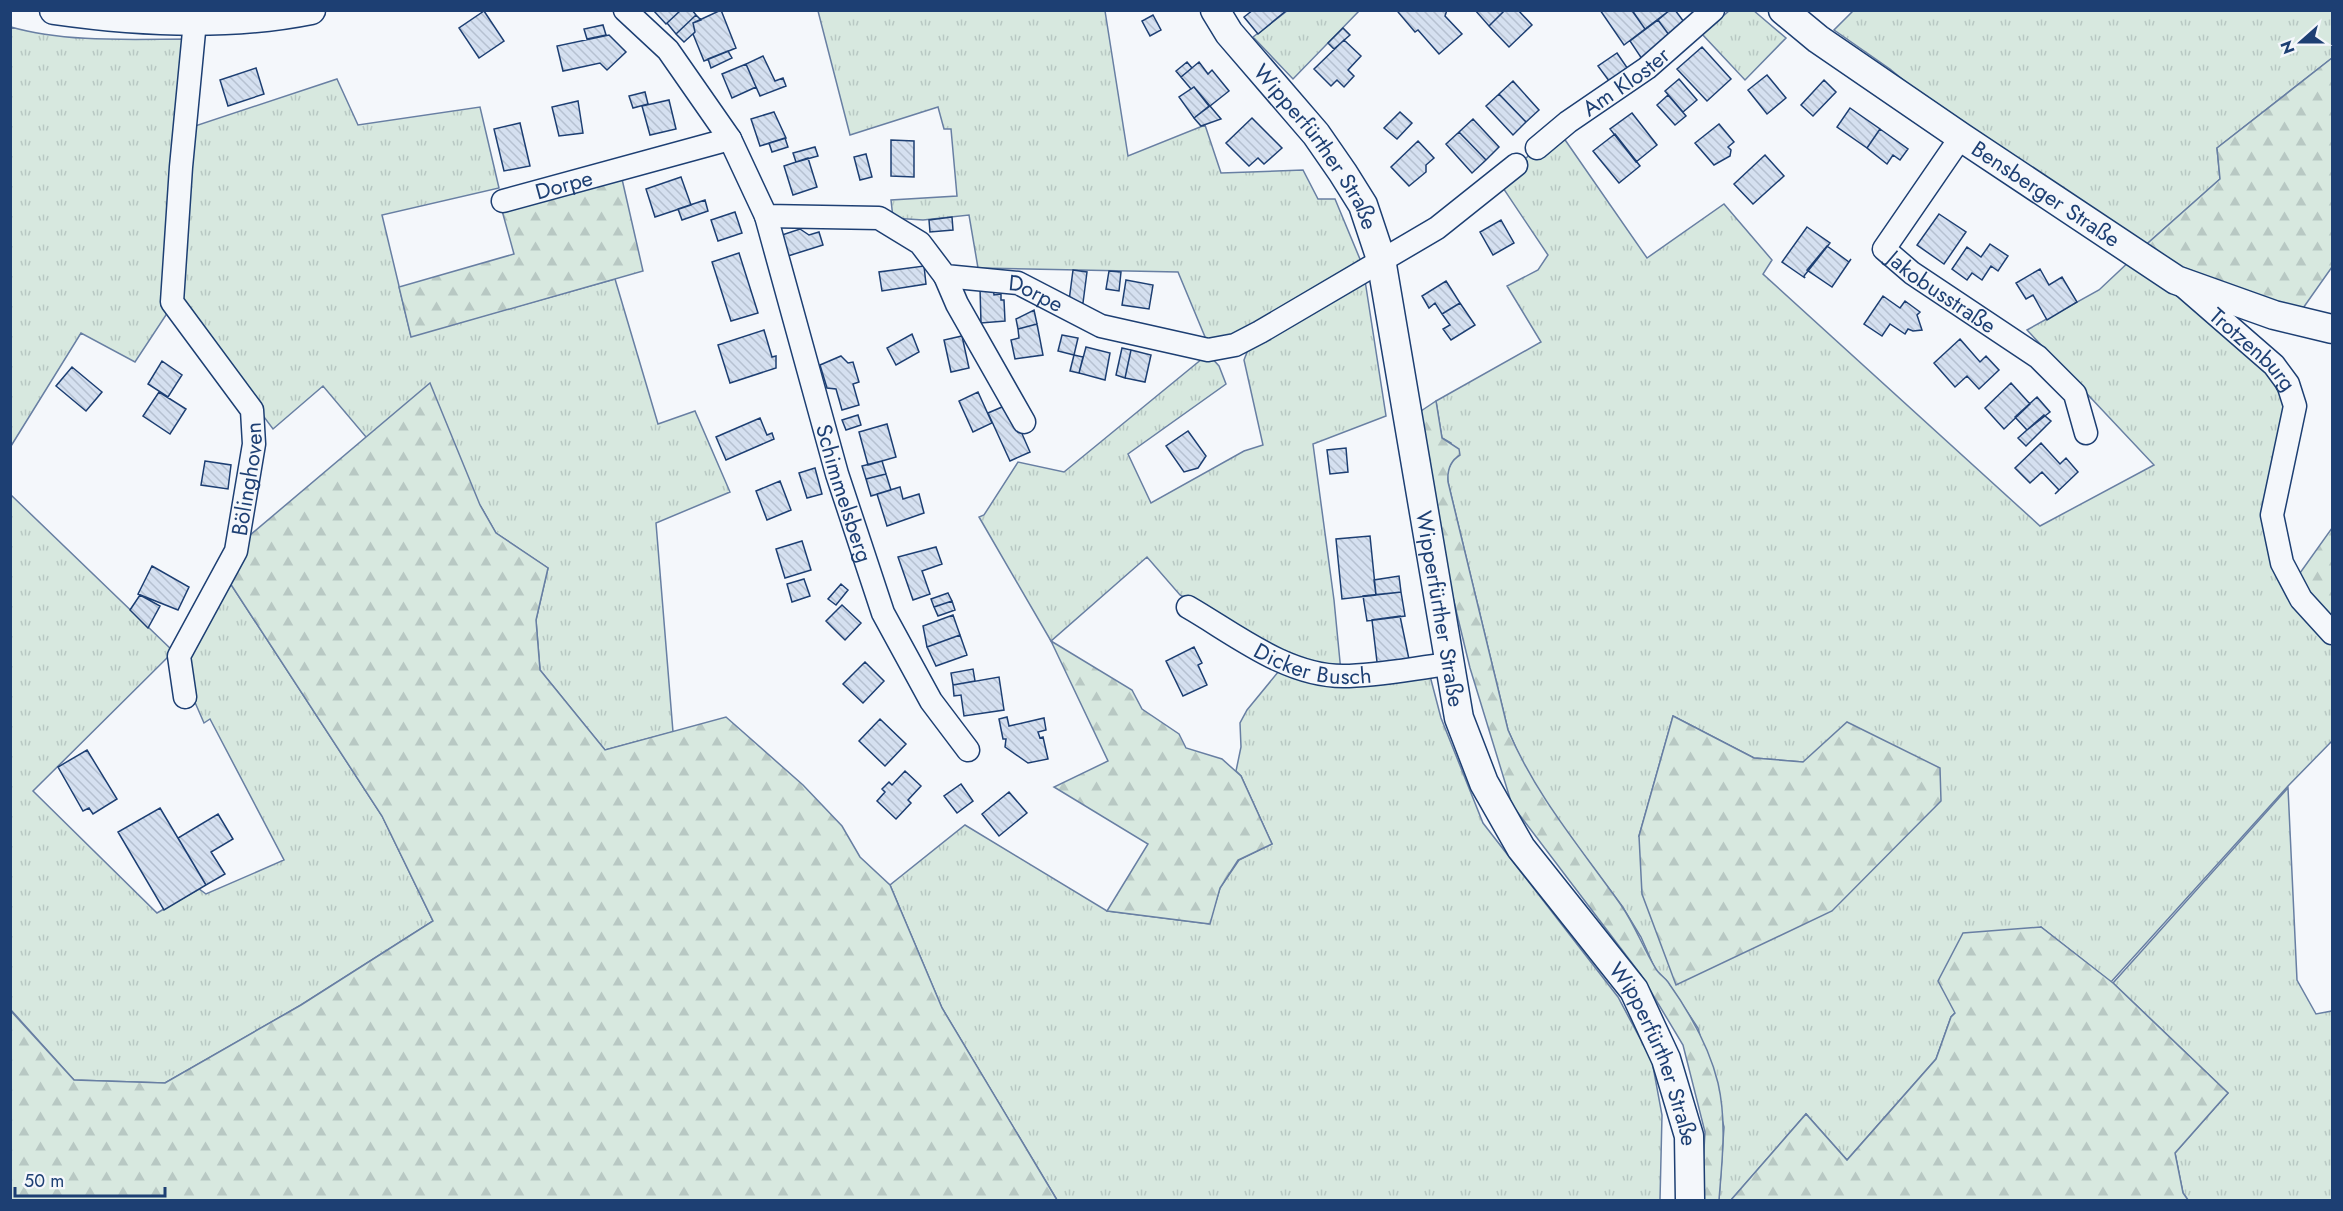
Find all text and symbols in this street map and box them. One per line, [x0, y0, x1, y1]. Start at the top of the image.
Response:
north arrow [2271, 12, 2331, 72]
text: N [2274, 37, 2300, 57]
street label: Am Kloster [1576, 39, 1677, 124]
street label: Wipperfürther Straße [1246, 57, 1386, 234]
street label: Bensberger Straße [1965, 133, 2127, 255]
street label: Dorpe [531, 161, 596, 208]
street label: Jakobusstraße [1878, 241, 2003, 341]
street label: Dorpe [1007, 266, 1069, 320]
street label: Trotzenburg [2203, 300, 2304, 398]
street label: Schimmelsberg [808, 420, 881, 566]
street label: Bölinghoven [223, 421, 270, 538]
street label: Wipperfürther Straße [1408, 508, 1473, 709]
street label: Dicker Busch [1248, 634, 1373, 692]
street label: Wipperfürther Straße [1602, 955, 1705, 1146]
scale bar [15, 1160, 165, 1198]
text: 50 m [24, 1168, 64, 1194]

